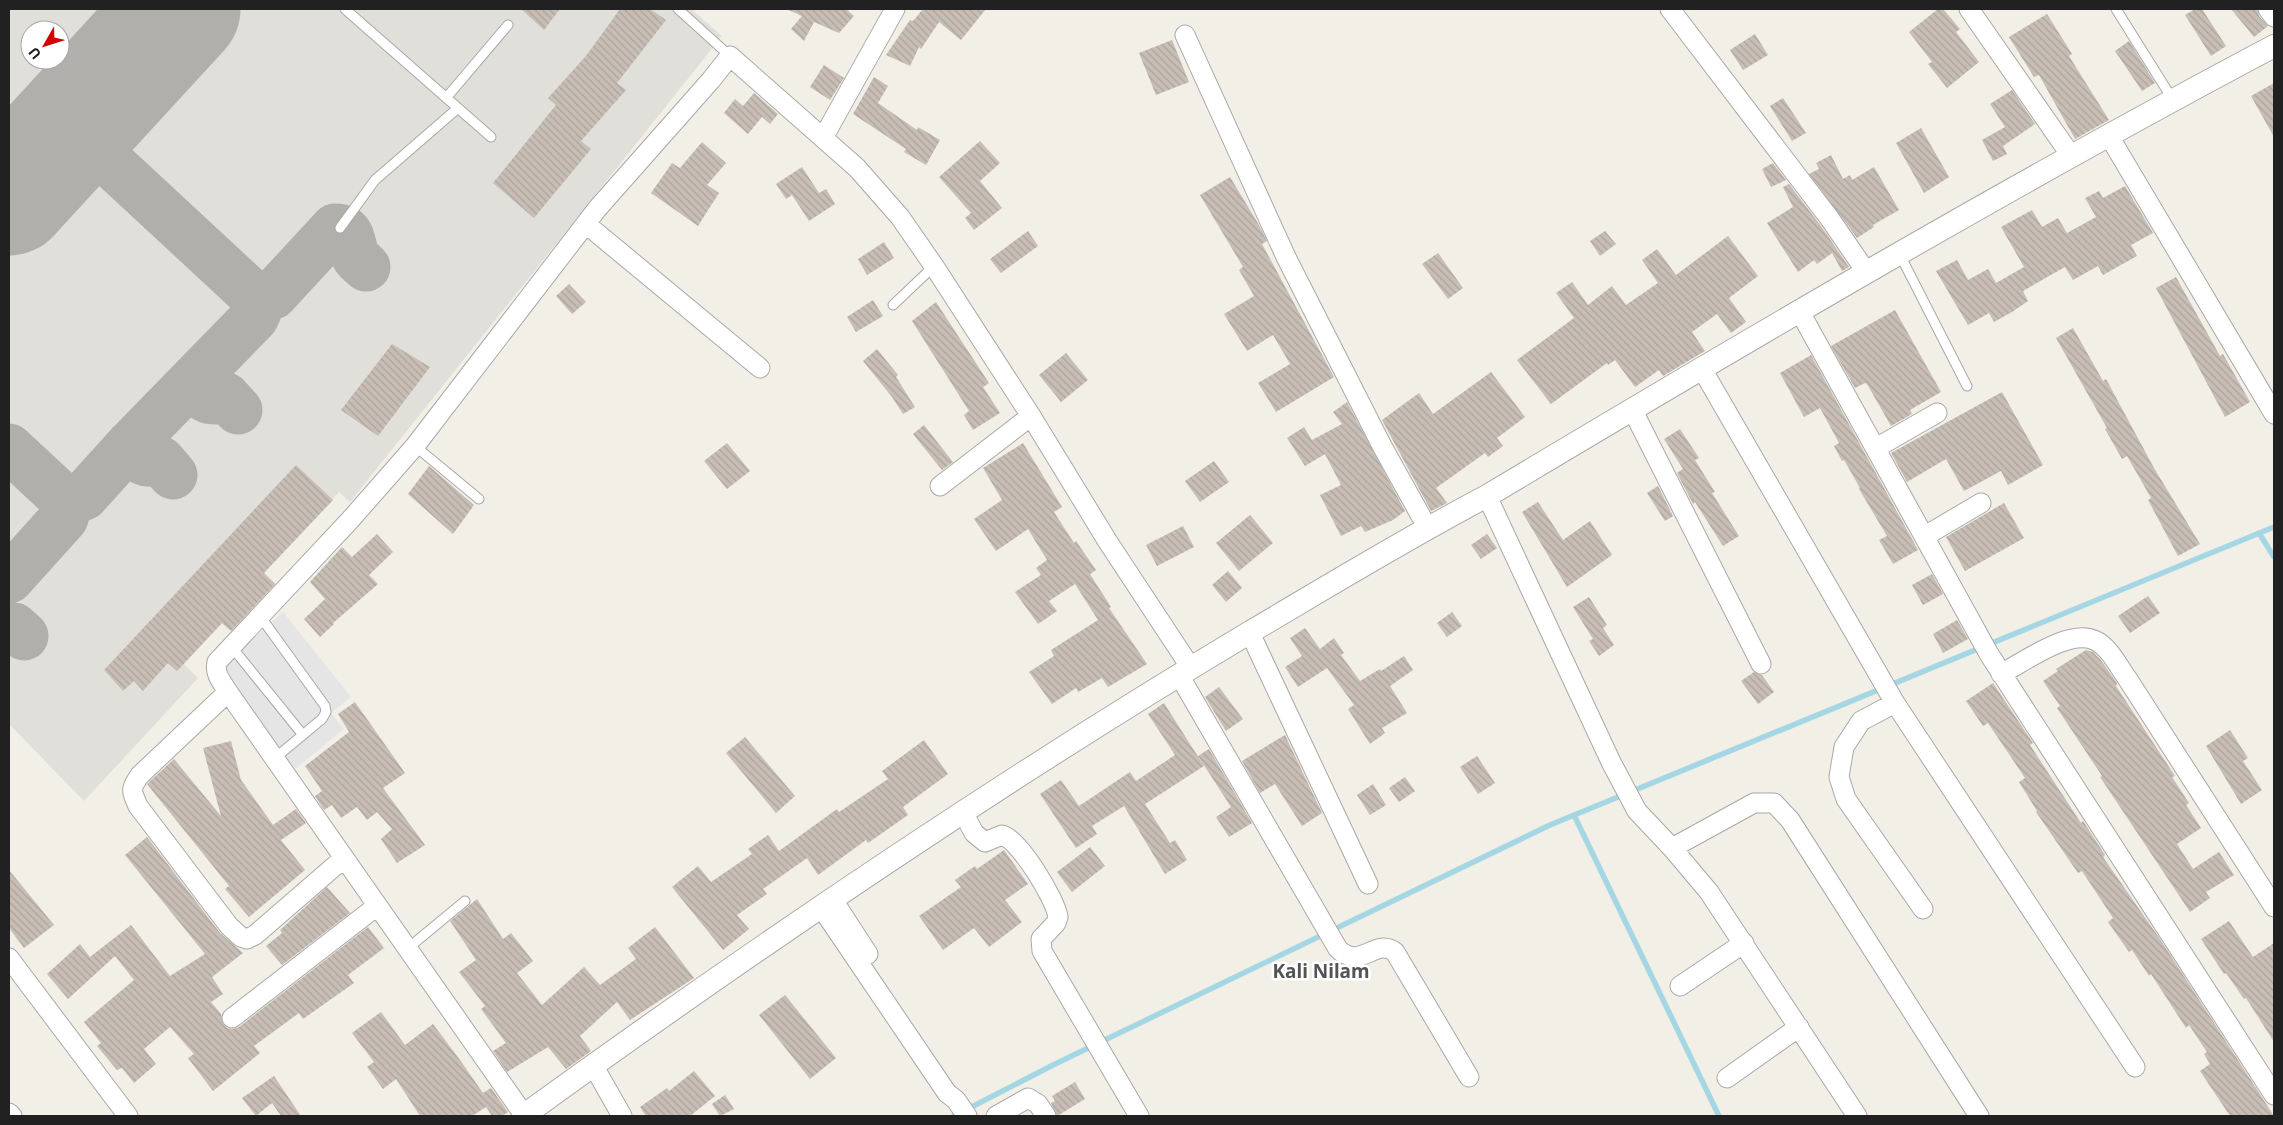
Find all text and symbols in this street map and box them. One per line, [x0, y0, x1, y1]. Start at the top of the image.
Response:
north arrow [20, 20, 70, 70]
text: U [24, 43, 45, 64]
district label: Kali Nilam [1273, 958, 1369, 984]

